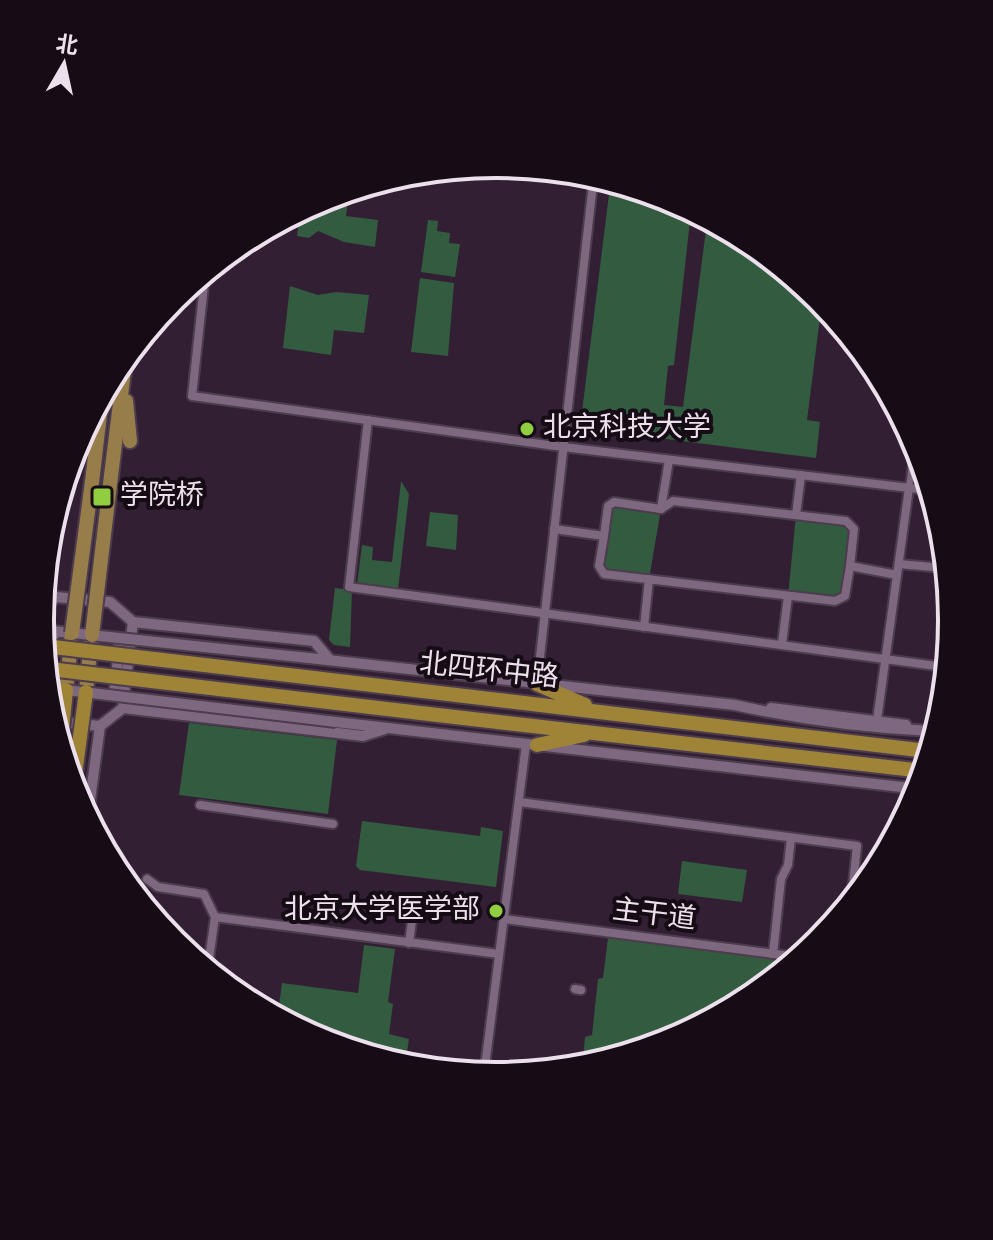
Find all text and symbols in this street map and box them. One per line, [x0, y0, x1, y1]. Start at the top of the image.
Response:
north arrow [24, 24, 104, 104]
text: 北 [54, 32, 80, 62]
place label: 北京科技大学 [543, 411, 711, 447]
marker: 北京科技大学 [518, 420, 536, 438]
place label: 学院桥 [120, 479, 204, 515]
marker: 学院桥 [91, 486, 113, 508]
street label: 北四环中路 [417, 647, 561, 697]
place label: 北京大学医学部 [284, 893, 480, 929]
street label: 主干道 [610, 893, 698, 939]
marker: 北京大学医学部 [487, 902, 505, 920]

